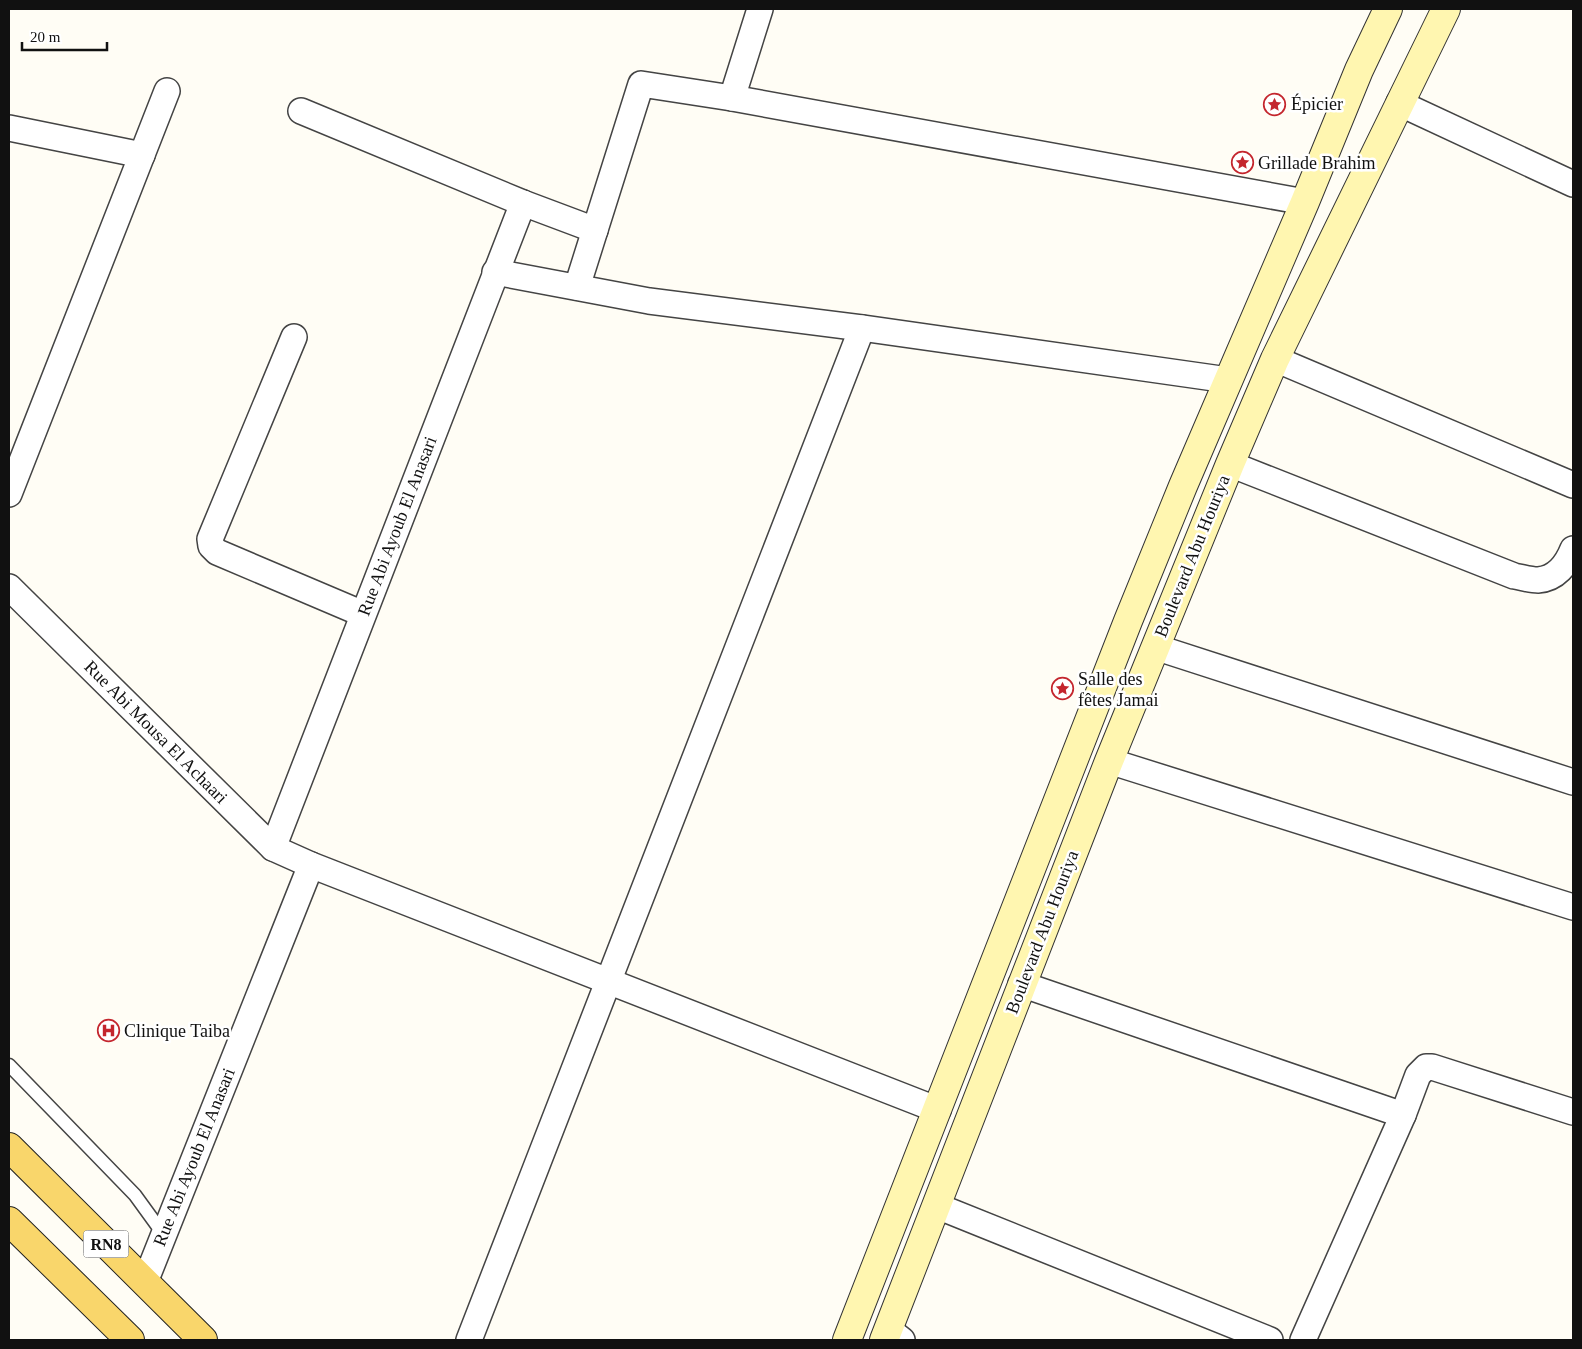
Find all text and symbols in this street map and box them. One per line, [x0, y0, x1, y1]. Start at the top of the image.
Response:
scale bar [22, 20, 108, 52]
text: 20 m [30, 29, 61, 45]
place icon: Épicier [1263, 92, 1287, 116]
place label: Épicier [1291, 93, 1343, 114]
place icon: Grillade Brahim [1230, 151, 1254, 175]
place label: Grillade Brahim [1258, 153, 1375, 173]
street label: Rue Abi Ayoub El Anasari [354, 434, 440, 618]
street label: Boulevard Abu Houriya [1150, 472, 1234, 640]
street label: Rue Abi Mousa El Achaari [80, 656, 232, 808]
place label: Salle des fêtes Jamai [1078, 669, 1158, 710]
place icon: Salle des fêtes Jamai [1050, 677, 1074, 701]
street label: Boulevard Abu Houriya [1002, 848, 1082, 1016]
hospital icon: Clinique Taiba [96, 1019, 120, 1043]
place label: Clinique Taiba [124, 1021, 230, 1041]
street label: Rue Abi Ayoub El Anasari [149, 1065, 239, 1249]
road number: RN8 [84, 1230, 128, 1258]

